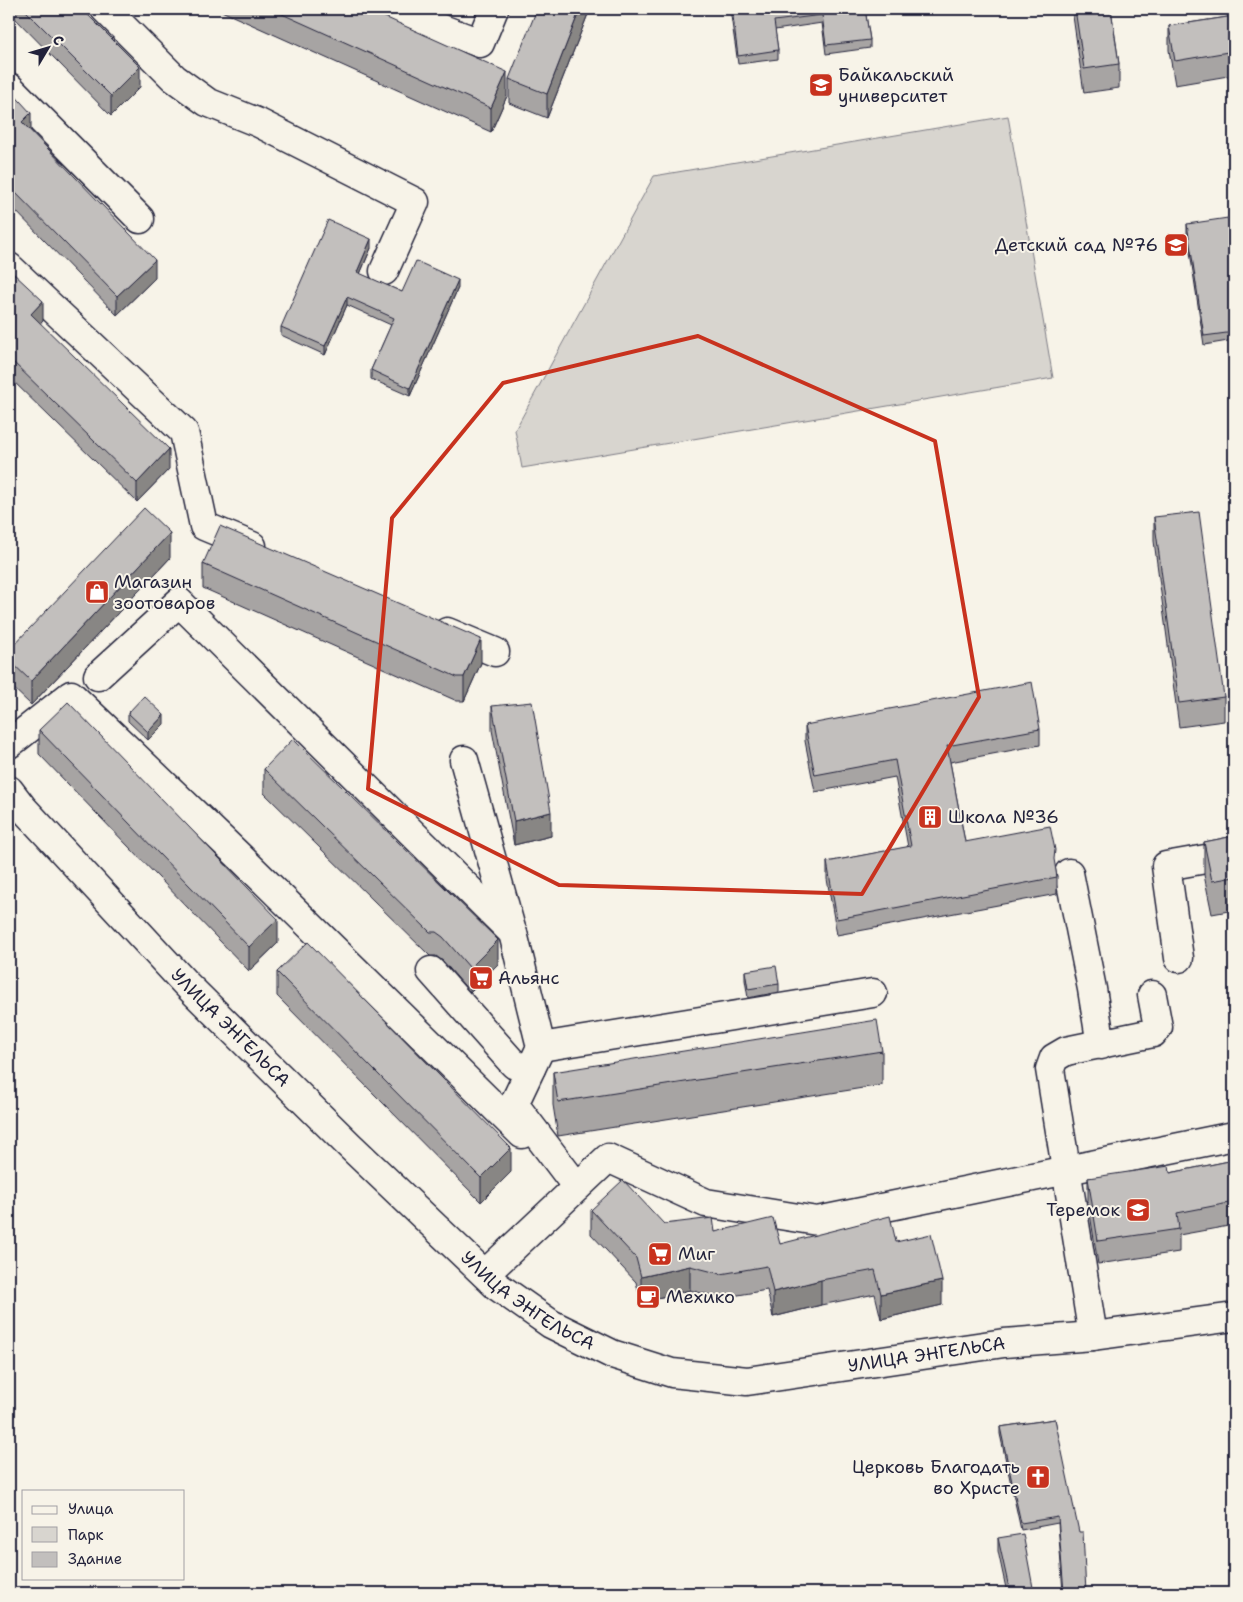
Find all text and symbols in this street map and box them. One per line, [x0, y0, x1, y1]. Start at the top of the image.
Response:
north arrow [22, 22, 72, 72]
text: С [49, 31, 68, 49]
place label: Байкальский университет [838, 63, 954, 108]
school or university icon: Байкальский университет [808, 72, 834, 98]
school or university icon: Детский сад №76 [1163, 232, 1189, 258]
place label: Детский сад №76 [995, 233, 1158, 257]
place label: Магазин зоотоваров [114, 570, 215, 615]
shop icon: Магазин зоотоваров [84, 579, 110, 605]
building icon: Школа №36 [917, 804, 943, 830]
place label: Школа №36 [948, 805, 1059, 829]
street label: УЛИЦА ЭНГЕЛЬСА [166, 963, 295, 1092]
supermarket icon: Альянс [468, 965, 494, 991]
place label: Альянс [498, 966, 559, 990]
school or university icon: Теремок [1125, 1197, 1151, 1223]
place label: Теремок [1046, 1198, 1120, 1222]
supermarket icon: Миг [647, 1241, 673, 1267]
place label: Миг [678, 1242, 715, 1266]
street label: УЛИЦА ЭНГЕЛЬСА [456, 1246, 599, 1356]
cafe icon: Мехико [635, 1284, 661, 1310]
place label: Мехико [666, 1285, 735, 1309]
street label: УЛИЦА ЭНГЕЛЬСА [846, 1331, 1007, 1378]
place label: Церковь Благодать во Христе [852, 1455, 1020, 1500]
church icon: Церковь Благодать во Христе [1025, 1464, 1051, 1490]
legend [22, 1490, 185, 1580]
text: Улица [68, 1499, 114, 1519]
text: Парк [68, 1525, 104, 1545]
text: Здание [68, 1549, 122, 1569]

